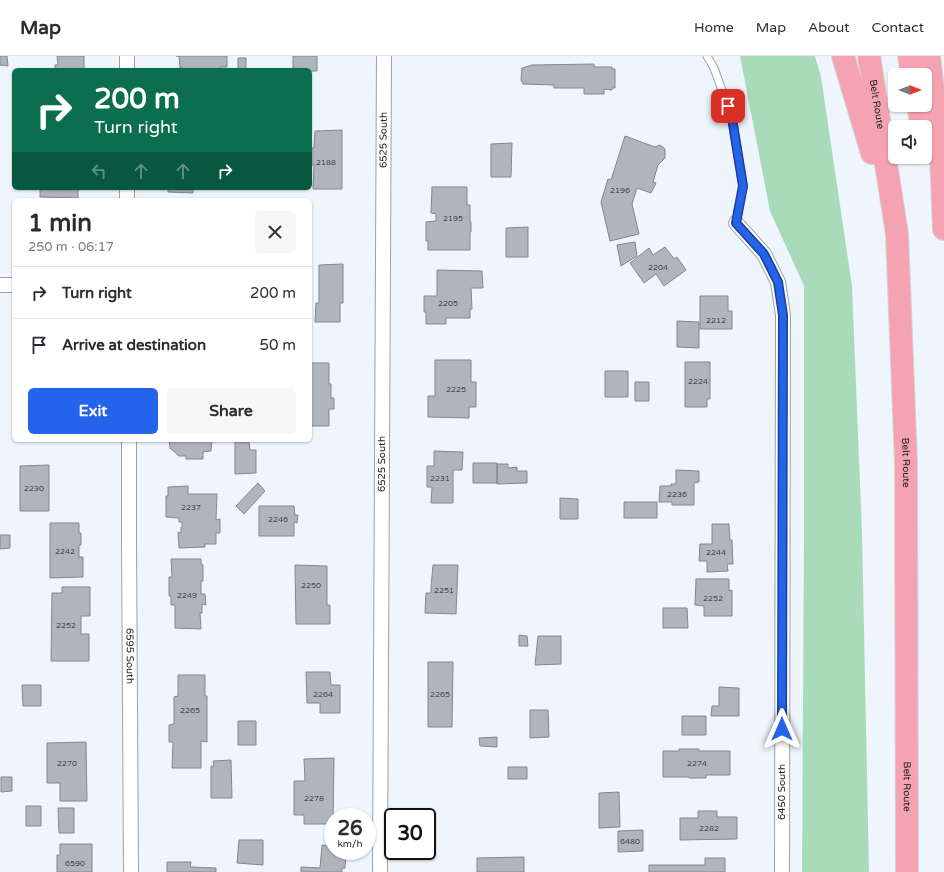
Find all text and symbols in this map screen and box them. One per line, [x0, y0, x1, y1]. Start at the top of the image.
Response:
text: Map [20, 17, 61, 39]
text: Home [694, 19, 734, 36]
text: Map [756, 19, 786, 36]
text: About [808, 19, 850, 36]
text: Contact [872, 19, 924, 36]
north arrow [888, 68, 932, 112]
map controls [888, 68, 932, 164]
street label: Belt Route [867, 79, 886, 130]
text: 200 m [94, 82, 180, 116]
icon: right [28, 84, 80, 136]
pin [711, 89, 745, 123]
icon: arrive [717, 95, 739, 117]
street label: 6525 South [377, 112, 390, 168]
text: Turn right [94, 116, 178, 138]
button: sound [888, 120, 932, 164]
house number: 2188 [316, 158, 336, 167]
icon: left [88, 160, 110, 182]
icon: ahead [130, 160, 152, 182]
icon: ahead [172, 160, 194, 182]
icon: right [214, 160, 236, 182]
house number: 2196 [610, 186, 630, 195]
text: 1 min [28, 209, 92, 238]
button: close [254, 211, 296, 253]
house number: 2195 [443, 214, 463, 223]
text: 250 m · 06:17 [28, 239, 114, 255]
house number: 2204 [648, 263, 668, 272]
icon: right [28, 282, 50, 304]
text: Turn right [62, 284, 132, 302]
text: 200 m [250, 284, 296, 302]
house number: 2205 [438, 299, 458, 308]
house number: 2212 [706, 316, 726, 325]
icon: arrive [28, 334, 50, 356]
text: Arrive at destination [62, 336, 206, 354]
text: 50 m [259, 336, 296, 354]
house number: 2224 [688, 377, 708, 386]
house number: 2225 [446, 385, 466, 394]
button: Exit [28, 388, 158, 434]
button: Share [166, 388, 296, 434]
street label: 6525 South [376, 436, 388, 492]
street label: Belt Route [899, 437, 912, 488]
house number: 2231 [430, 474, 450, 483]
house number: 2230 [24, 484, 44, 493]
house number: 2236 [667, 490, 687, 499]
house number: 2237 [181, 503, 201, 512]
house number: 2246 [268, 515, 288, 524]
house number: 2242 [55, 547, 75, 556]
house number: 2244 [706, 548, 726, 557]
house number: 2250 [301, 581, 321, 590]
house number: 2251 [434, 586, 454, 595]
house number: 2249 [177, 591, 197, 600]
house number: 2252 [703, 594, 723, 603]
house number: 2252 [56, 621, 76, 630]
street label: 6595 South [124, 628, 136, 684]
house number: 2264 [313, 690, 333, 699]
house number: 2265 [430, 690, 450, 699]
house number: 2265 [180, 706, 200, 715]
position arrow [761, 708, 803, 750]
house number: 2270 [57, 759, 77, 768]
house number: 2274 [687, 759, 707, 768]
street label: Belt Route [901, 762, 913, 812]
street label: 6450 South [776, 764, 788, 820]
house number: 2278 [304, 794, 324, 803]
speed limit sign: 30 [384, 808, 436, 860]
text: 26 [337, 817, 363, 841]
house number: 2282 [699, 824, 719, 833]
house number: 6480 [620, 837, 640, 846]
text: km/h [337, 838, 363, 850]
house number: 6590 [65, 859, 85, 868]

